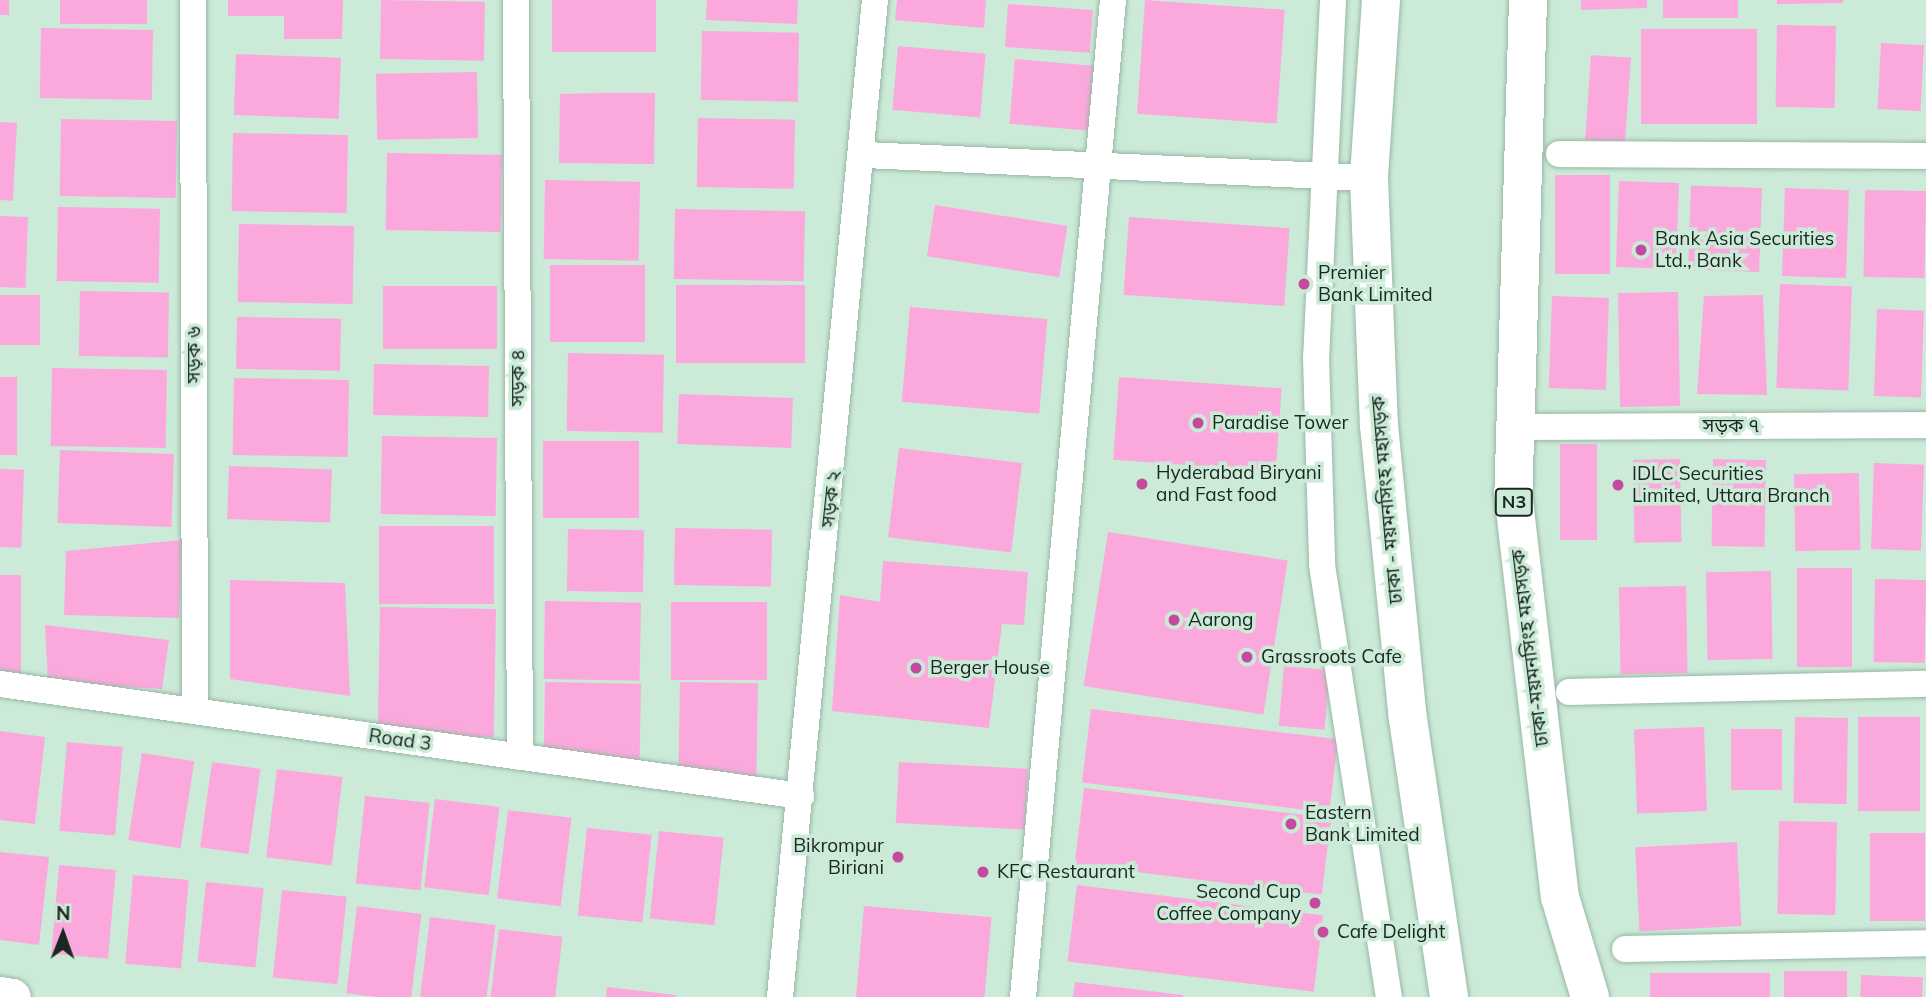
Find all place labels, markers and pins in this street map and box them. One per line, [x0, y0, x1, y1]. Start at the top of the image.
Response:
place label: Bank Asia Securities Ltd., Bank [1655, 228, 1834, 272]
marker: Bank Asia Securities Ltd., Bank [1633, 242, 1649, 258]
place label: Premier Bank Limited [1318, 262, 1433, 306]
marker: Premier Bank Limited [1296, 276, 1312, 292]
place label: Paradise Tower [1212, 412, 1348, 434]
marker: Paradise Tower [1190, 415, 1206, 431]
place label: Hyderabad Biryani and Fast food [1156, 462, 1321, 506]
place label: IDLC Securities Limited, Uttara Branch [1632, 463, 1830, 507]
marker: Hyderabad Biryani and Fast food [1134, 476, 1150, 492]
marker: IDLC Securities Limited, Uttara Branch [1610, 477, 1626, 493]
place label: Aarong [1188, 609, 1254, 631]
marker: Aarong [1166, 612, 1182, 628]
place label: Grassroots Cafe [1261, 646, 1402, 668]
marker: Grassroots Cafe [1239, 649, 1255, 665]
place label: Berger House [930, 657, 1050, 679]
marker: Berger House [908, 660, 924, 676]
place label: Eastern Bank Limited [1305, 802, 1420, 846]
marker: Eastern Bank Limited [1283, 816, 1299, 832]
place label: Bikrompur Biriani [793, 835, 884, 879]
marker: Bikrompur Biriani [890, 849, 906, 865]
place label: KFC Restaurant [997, 861, 1135, 883]
marker: KFC Restaurant [975, 864, 991, 880]
place label: Second Cup Coffee Company [1156, 881, 1301, 925]
marker: Second Cup Coffee Company [1307, 895, 1323, 911]
place label: Cafe Delight [1337, 921, 1445, 943]
marker: Cafe Delight [1315, 924, 1331, 940]

